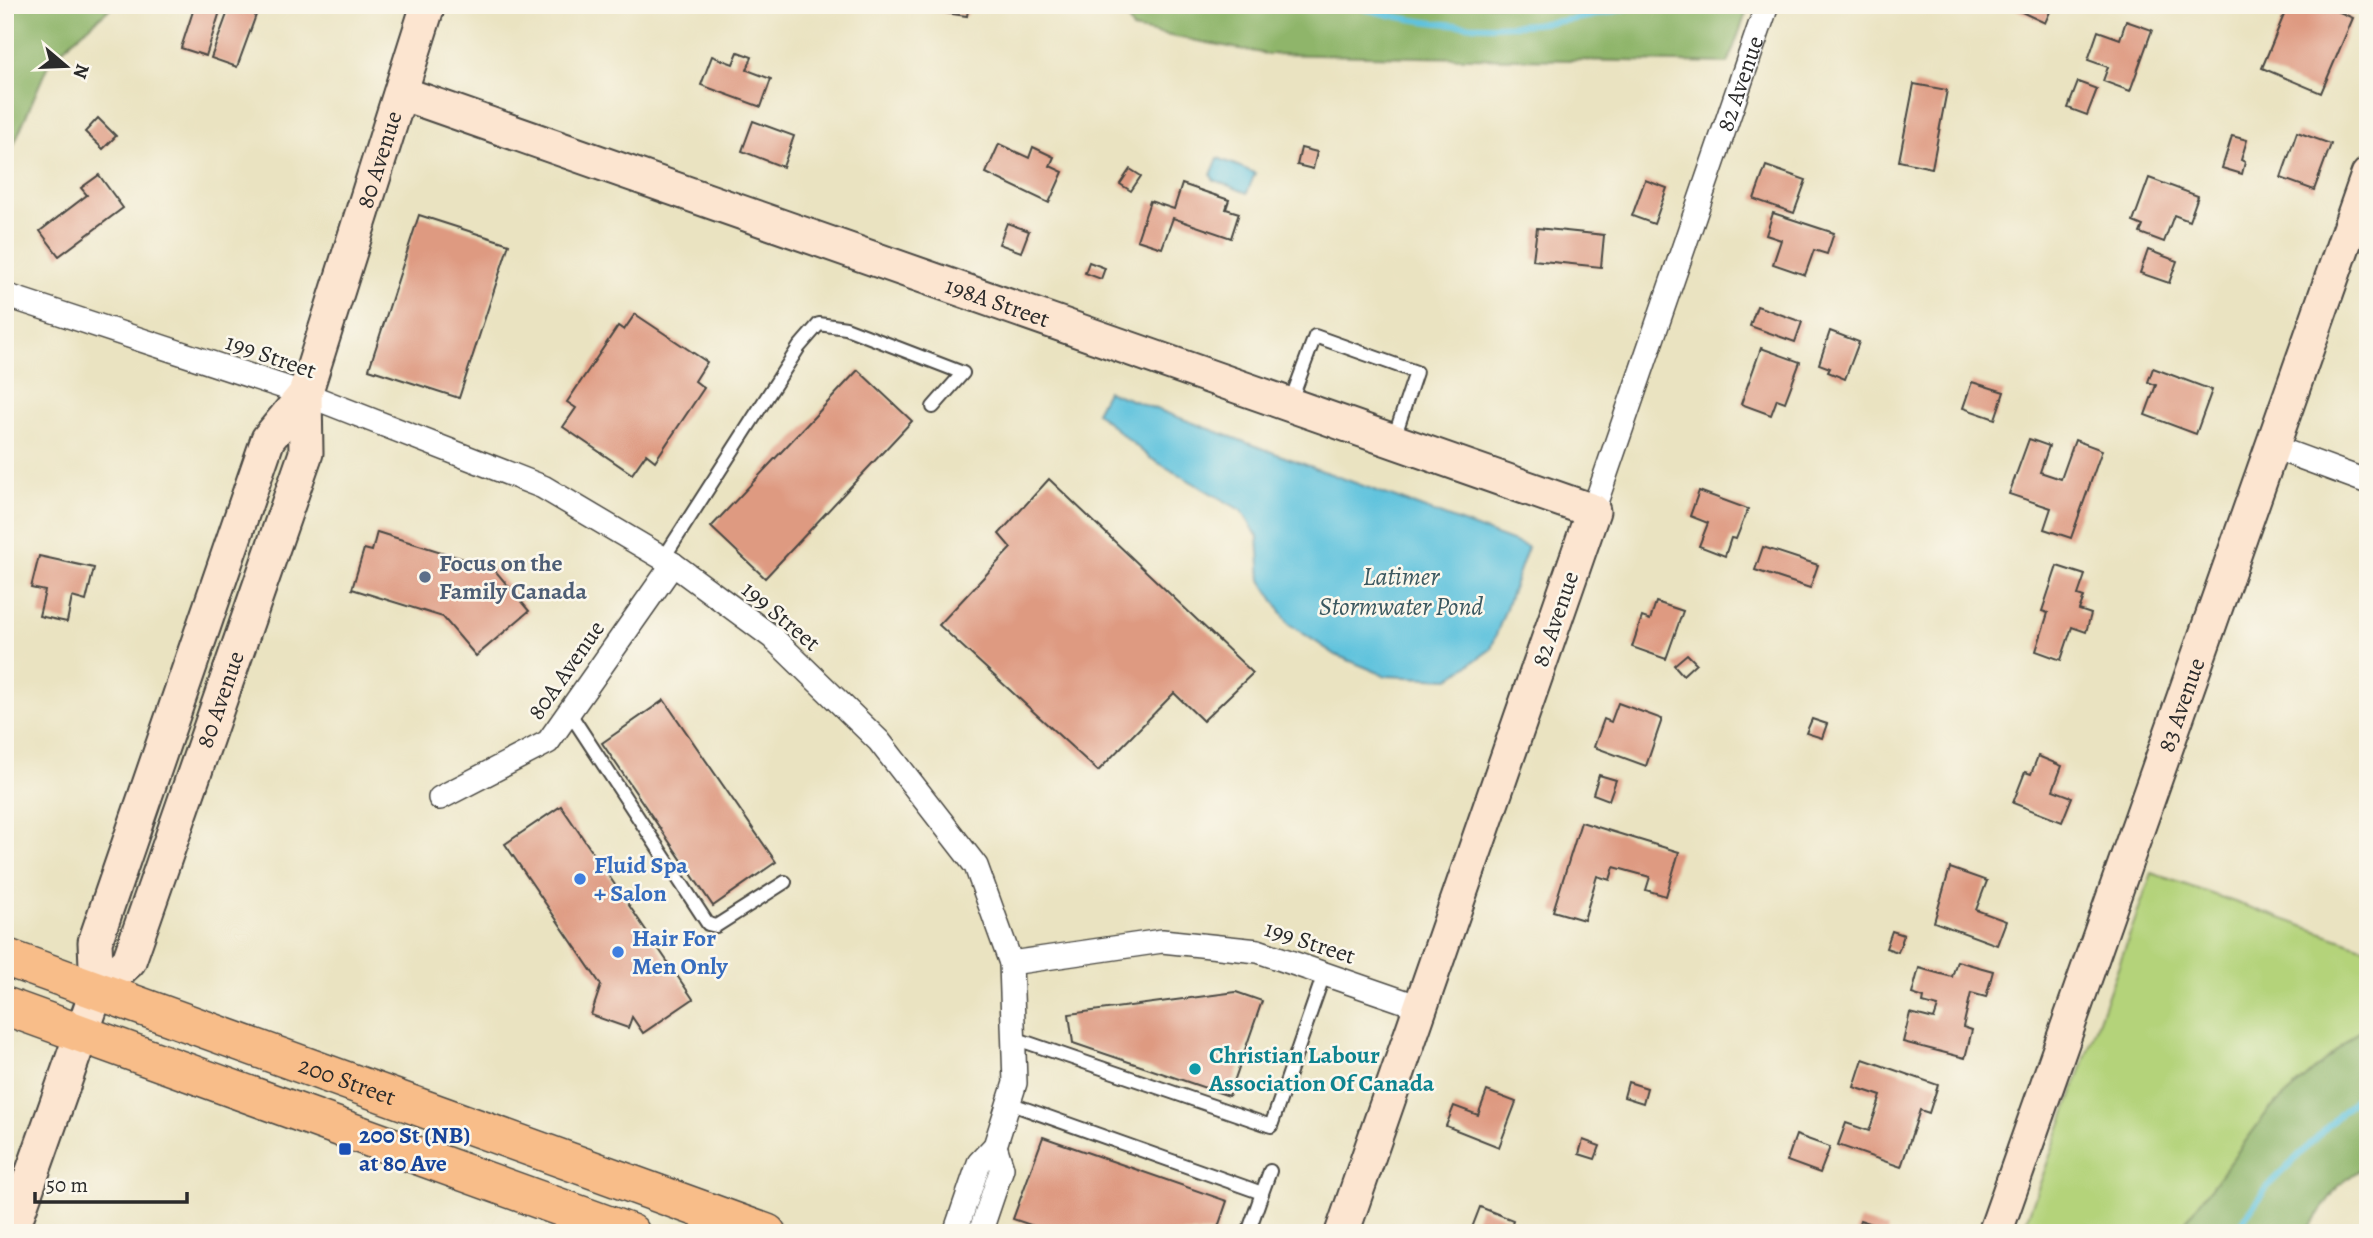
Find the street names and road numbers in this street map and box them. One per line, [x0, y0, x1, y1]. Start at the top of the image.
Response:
street label: 82 Avenue [1709, 31, 1771, 136]
street label: 80 Avenue [349, 107, 410, 212]
street label: 198A Street [941, 269, 1054, 335]
street label: 199 Street [221, 326, 321, 386]
street label: 82 Avenue [1524, 567, 1586, 671]
street label: 199 Street [735, 574, 827, 658]
street label: 80A Avenue [520, 614, 612, 726]
street label: 80 Avenue [188, 647, 252, 752]
street label: 83 Avenue [2150, 653, 2213, 756]
street label: 199 Street [1260, 912, 1360, 972]
street label: 200 Street [294, 1049, 400, 1113]

